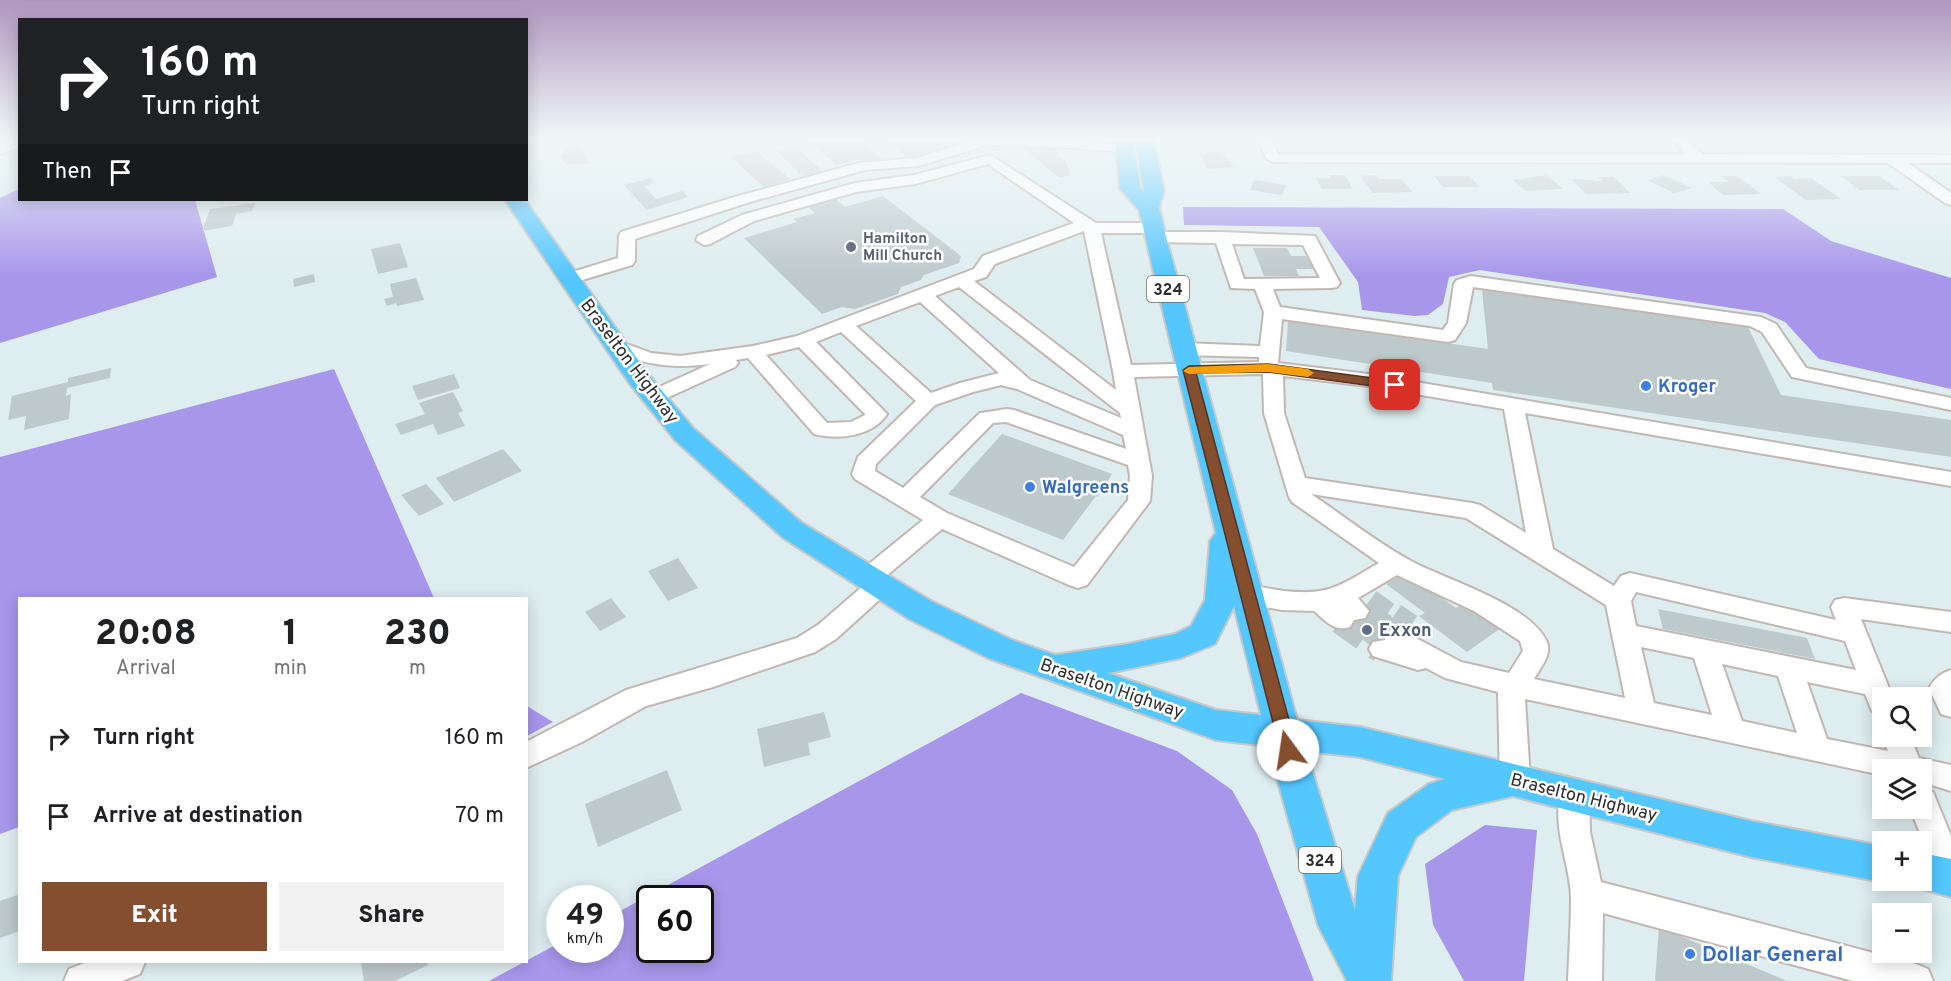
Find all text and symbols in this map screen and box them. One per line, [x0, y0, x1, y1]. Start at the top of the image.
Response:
text: 160 m [141, 38, 259, 91]
icon: right [42, 42, 120, 120]
text: Turn right [141, 90, 260, 124]
icon: arrive [104, 156, 137, 189]
text: Then [42, 159, 92, 186]
place label: Hamilton Mill Church [863, 230, 942, 266]
marker: Hamilton Mill Church [844, 240, 858, 254]
road number: 324 [1147, 276, 1189, 302]
street label: Braselton Highway [574, 295, 683, 429]
pin [1369, 359, 1420, 410]
icon: arrive [1378, 368, 1411, 401]
place label: Kroger [1658, 376, 1716, 399]
marker: Kroger [1639, 379, 1653, 393]
place label: Walgreens [1042, 477, 1129, 500]
marker: Walgreens [1023, 480, 1037, 494]
text: 20:08 [95, 612, 197, 658]
text: 1 [283, 612, 298, 658]
text: 230 [384, 612, 451, 658]
place label: Exxon [1379, 620, 1432, 643]
marker: Exxon [1360, 623, 1374, 637]
street label: Braselton Highway [1037, 654, 1186, 725]
text: Arrival [116, 656, 176, 682]
text: min [274, 656, 307, 682]
text: m [409, 656, 426, 682]
map controls [1872, 687, 1932, 963]
button: search [1872, 687, 1932, 747]
position arrow [1256, 718, 1320, 782]
icon: right [42, 722, 75, 755]
text: Turn right [93, 725, 195, 752]
text: 160 m [445, 725, 504, 752]
button: layers [1872, 759, 1932, 819]
street label: Braselton Highway [1508, 769, 1659, 828]
icon: arrive [42, 800, 75, 833]
text: Arrive at destination [93, 803, 303, 830]
text: 70 m [455, 803, 504, 830]
button: + [1872, 831, 1932, 891]
road number: 324 [1299, 847, 1341, 873]
button: Exit [42, 882, 267, 951]
button: Share [279, 882, 504, 951]
speed limit sign: 60 [636, 885, 714, 963]
text: 49 [566, 898, 604, 935]
button: − [1872, 903, 1932, 963]
text: km/h [567, 930, 603, 949]
place label: Dollar General [1702, 942, 1843, 969]
marker: Dollar General [1683, 947, 1697, 961]

